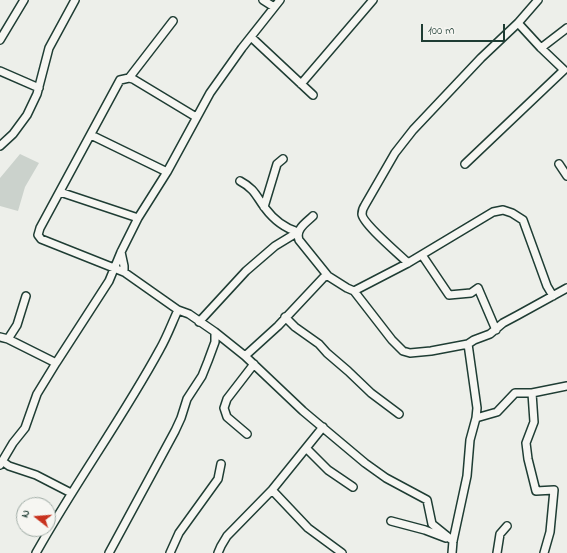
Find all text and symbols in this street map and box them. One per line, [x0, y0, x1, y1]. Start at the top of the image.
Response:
scale bar [423, 16, 507, 42]
text: 100 m [428, 22, 455, 40]
north arrow [16, 497, 56, 537]
text: N [17, 508, 34, 520]

